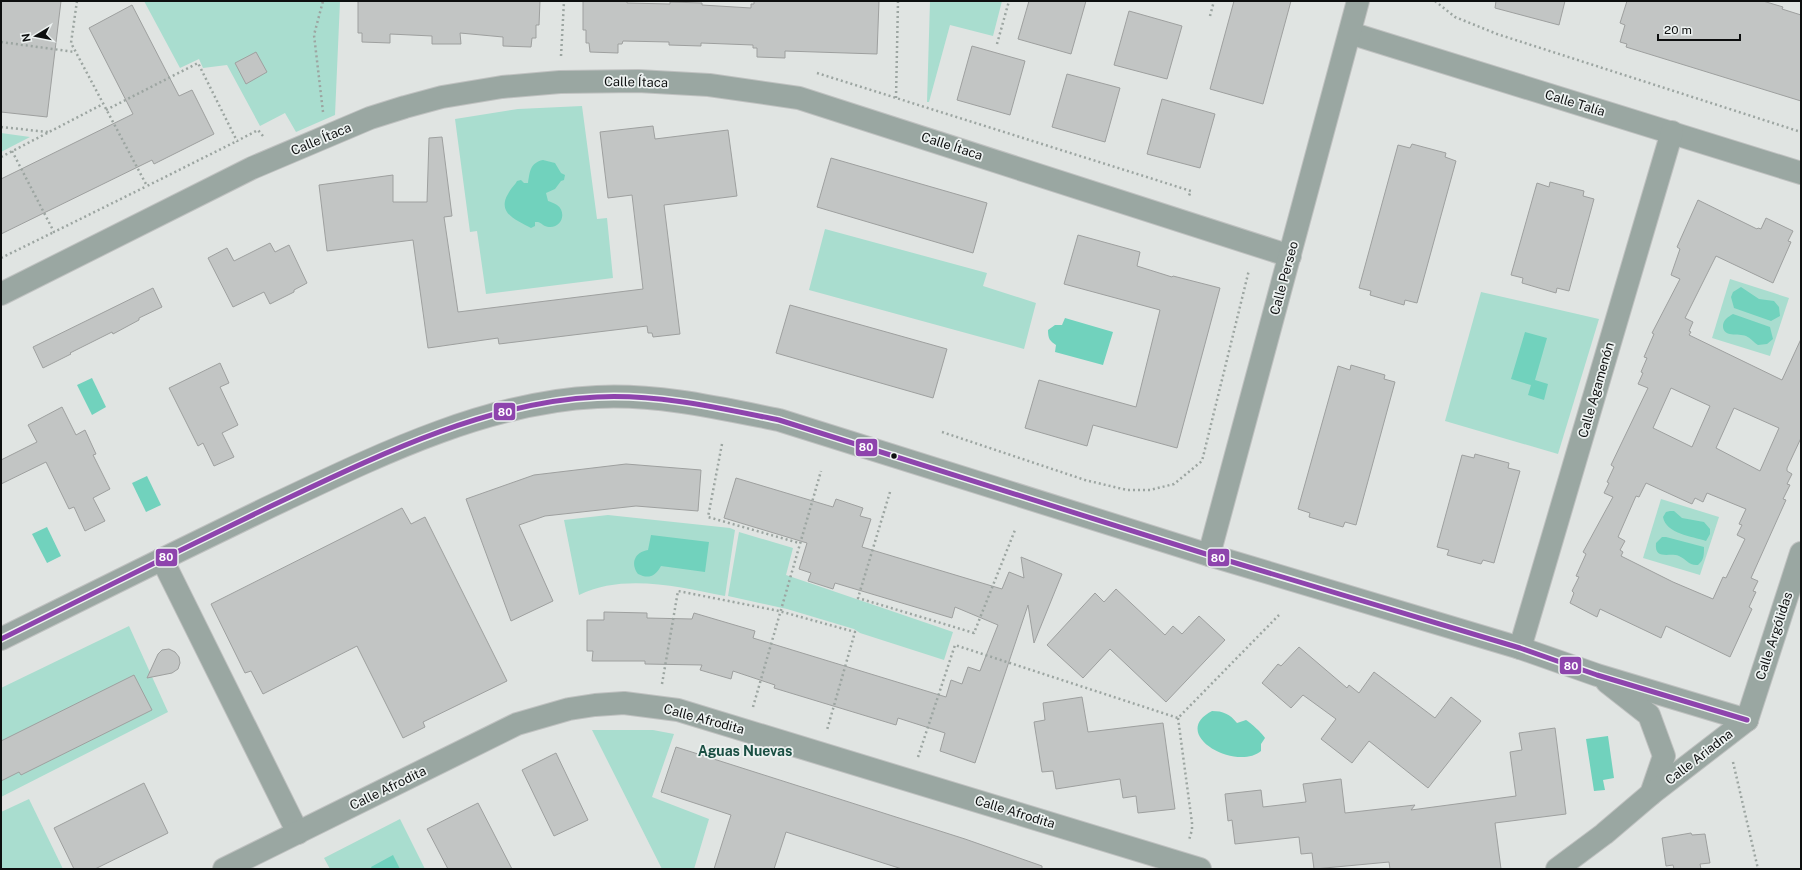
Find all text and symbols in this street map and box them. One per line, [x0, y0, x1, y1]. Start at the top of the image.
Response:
north arrow [16, 16, 56, 56]
scale bar [1658, 16, 1740, 42]
text: 20 m [1664, 23, 1692, 37]
text: N [19, 32, 33, 43]
street label: Calle Ítaca [604, 73, 668, 90]
street label: Calle Talía [1543, 87, 1607, 119]
street label: Calle Ítaca [288, 119, 353, 158]
street label: Calle Ítaca [919, 128, 985, 163]
street label: Calle Perseo [1267, 239, 1301, 317]
street label: Calle Agamenón [1575, 340, 1617, 440]
line badge: 80 [493, 402, 516, 421]
text: 80 [498, 406, 512, 418]
line badge: 80 [855, 438, 878, 457]
text: 80 [859, 441, 873, 453]
unlabelled marker [889, 451, 899, 461]
line badge: 80 [155, 548, 178, 567]
line badge: 80 [1207, 548, 1230, 567]
text: 80 [159, 551, 173, 563]
text: 80 [1211, 552, 1225, 564]
street label: Calle Argólidas [1753, 590, 1795, 682]
line badge: 80 [1559, 656, 1582, 675]
text: 80 [1564, 660, 1578, 672]
street label: Calle Afrodita [662, 701, 746, 737]
street label: Calle Ariadna [1662, 726, 1736, 788]
district label: Aguas Nuevas [698, 743, 792, 759]
street label: Calle Afrodita [347, 763, 429, 813]
street label: Calle Afrodita [973, 793, 1057, 831]

